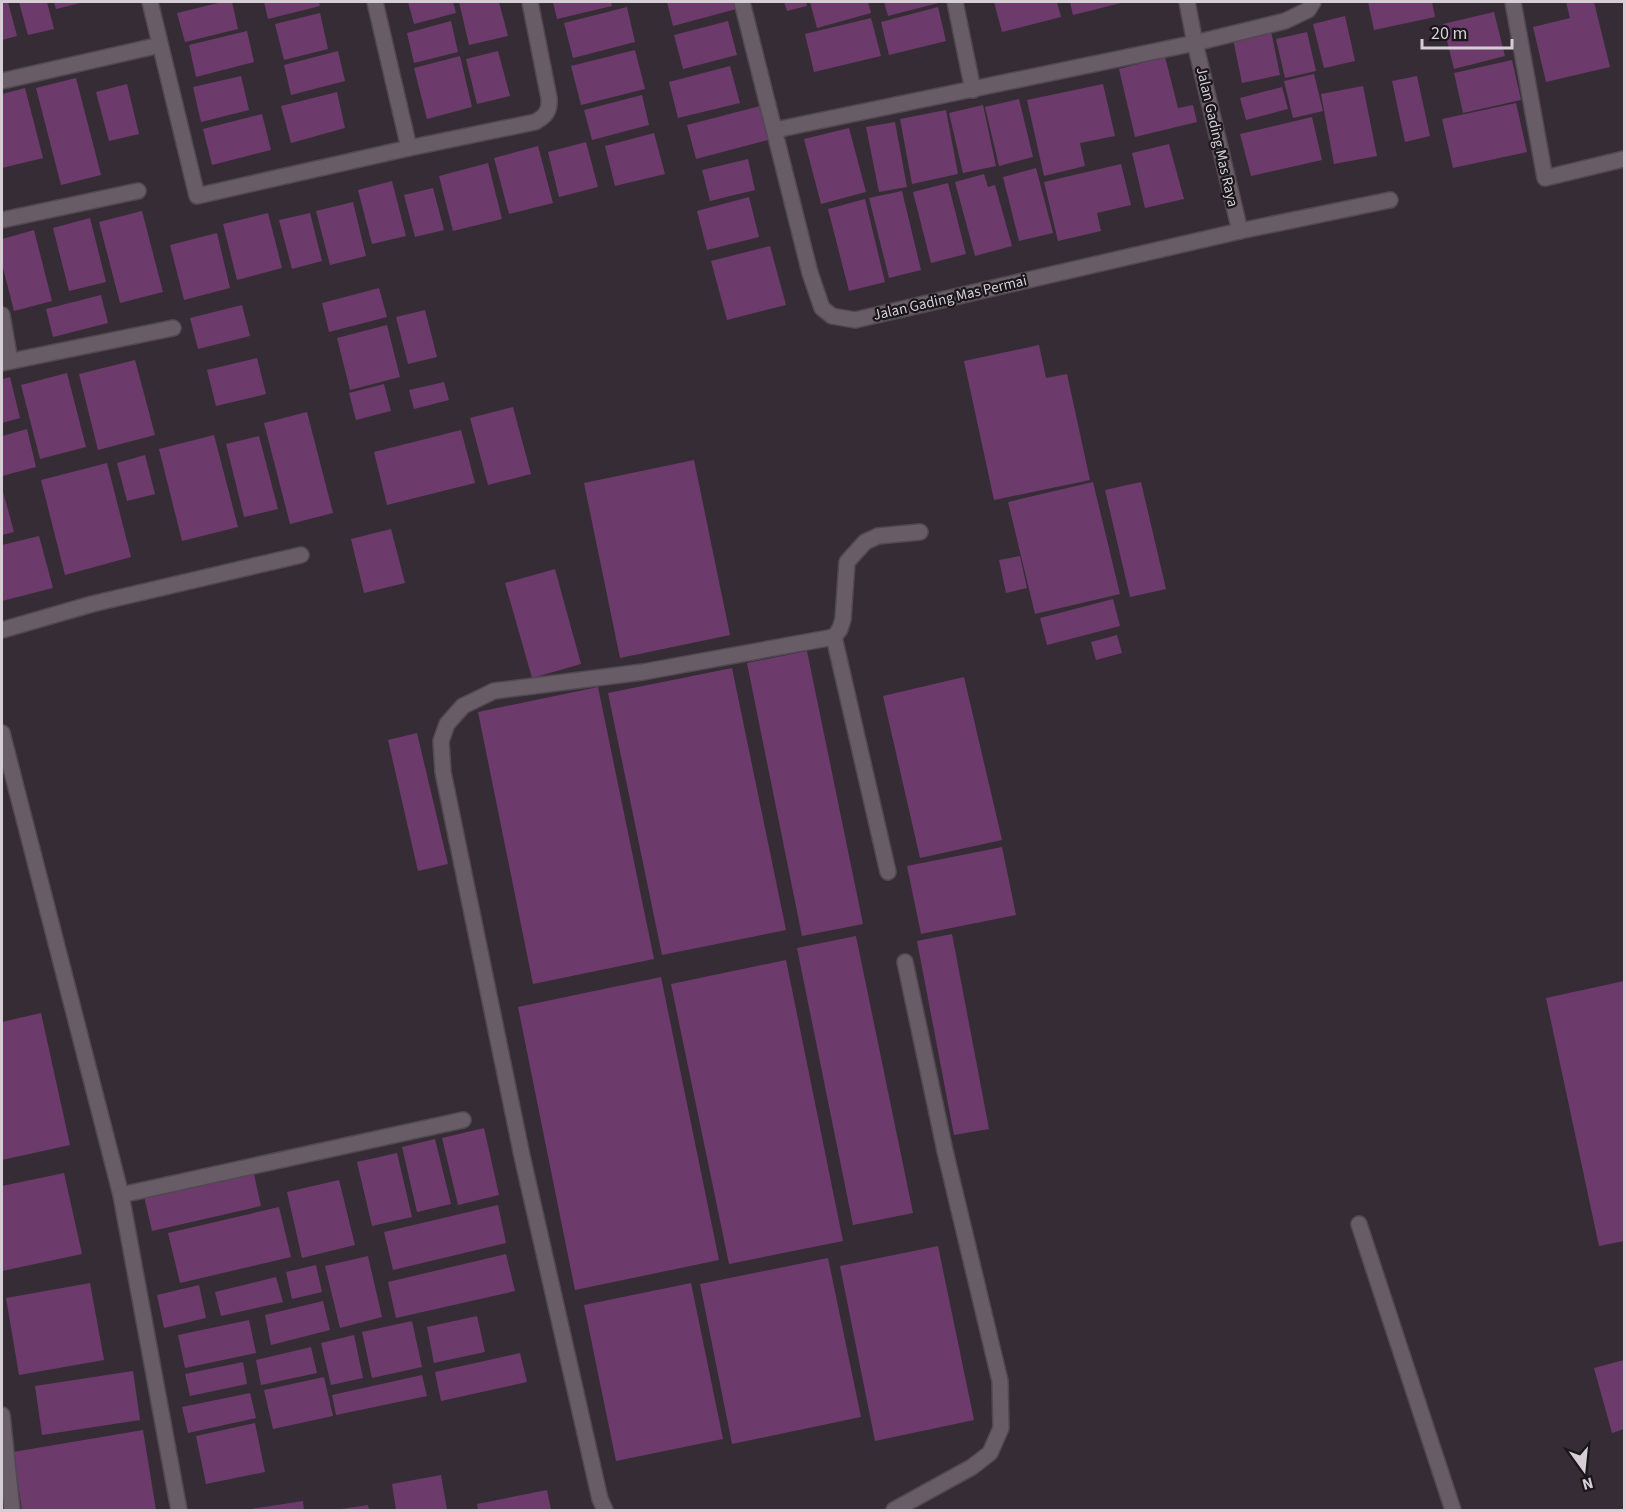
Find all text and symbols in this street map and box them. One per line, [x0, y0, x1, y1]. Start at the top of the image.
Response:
scale bar [1422, 12, 1512, 50]
text: 20 m [1431, 21, 1467, 46]
street label: Jalan Gading Mas Raya [1191, 65, 1243, 209]
street label: Jalan Gading Mas Permai [871, 270, 1029, 326]
north arrow [1554, 1440, 1614, 1500]
text: N [1580, 1472, 1596, 1496]

